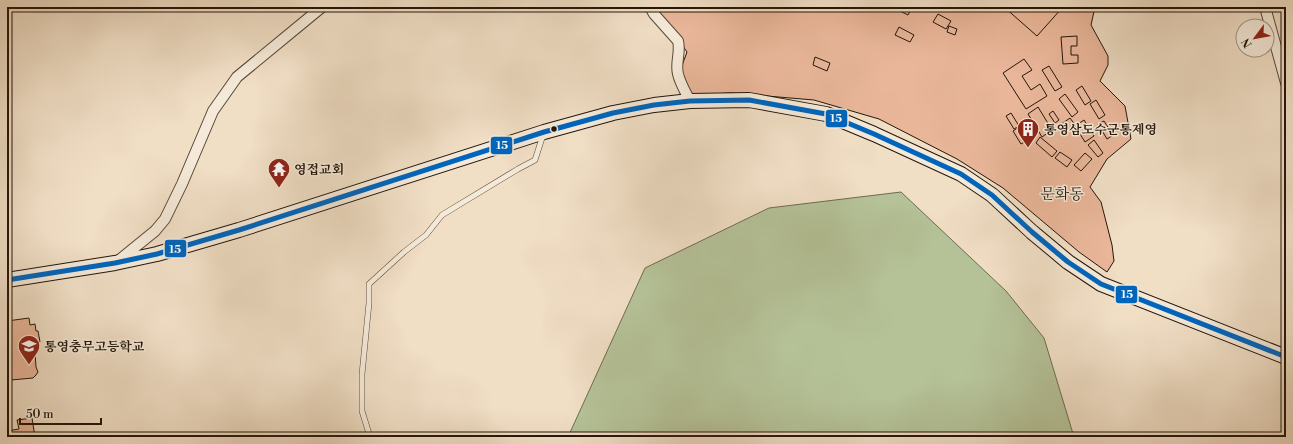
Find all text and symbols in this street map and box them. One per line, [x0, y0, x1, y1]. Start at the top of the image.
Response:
north arrow [1235, 18, 1275, 58]
text: N [1239, 35, 1256, 50]
line badge: 15 [825, 109, 848, 128]
text: 15 [830, 112, 842, 126]
building icon: 통영삼도수군통제영 [1015, 116, 1041, 149]
place label: 통영삼도수군통제영 [1044, 122, 1157, 138]
unlabelled marker [549, 124, 559, 134]
line badge: 15 [490, 136, 513, 155]
text: 15 [496, 139, 508, 153]
temple icon: 영접교회 [266, 156, 292, 189]
place label: 영접교회 [294, 162, 344, 178]
district label: 문화동 [1040, 185, 1084, 204]
line badge: 15 [164, 239, 187, 258]
text: 15 [169, 243, 181, 257]
line badge: 15 [1115, 285, 1138, 304]
text: 15 [1121, 288, 1133, 302]
school or university icon: 통영충무고등학교 [16, 333, 42, 366]
place label: 통영충무고등학교 [44, 339, 145, 355]
scale bar [20, 400, 101, 426]
text: 50 m [26, 407, 54, 422]

